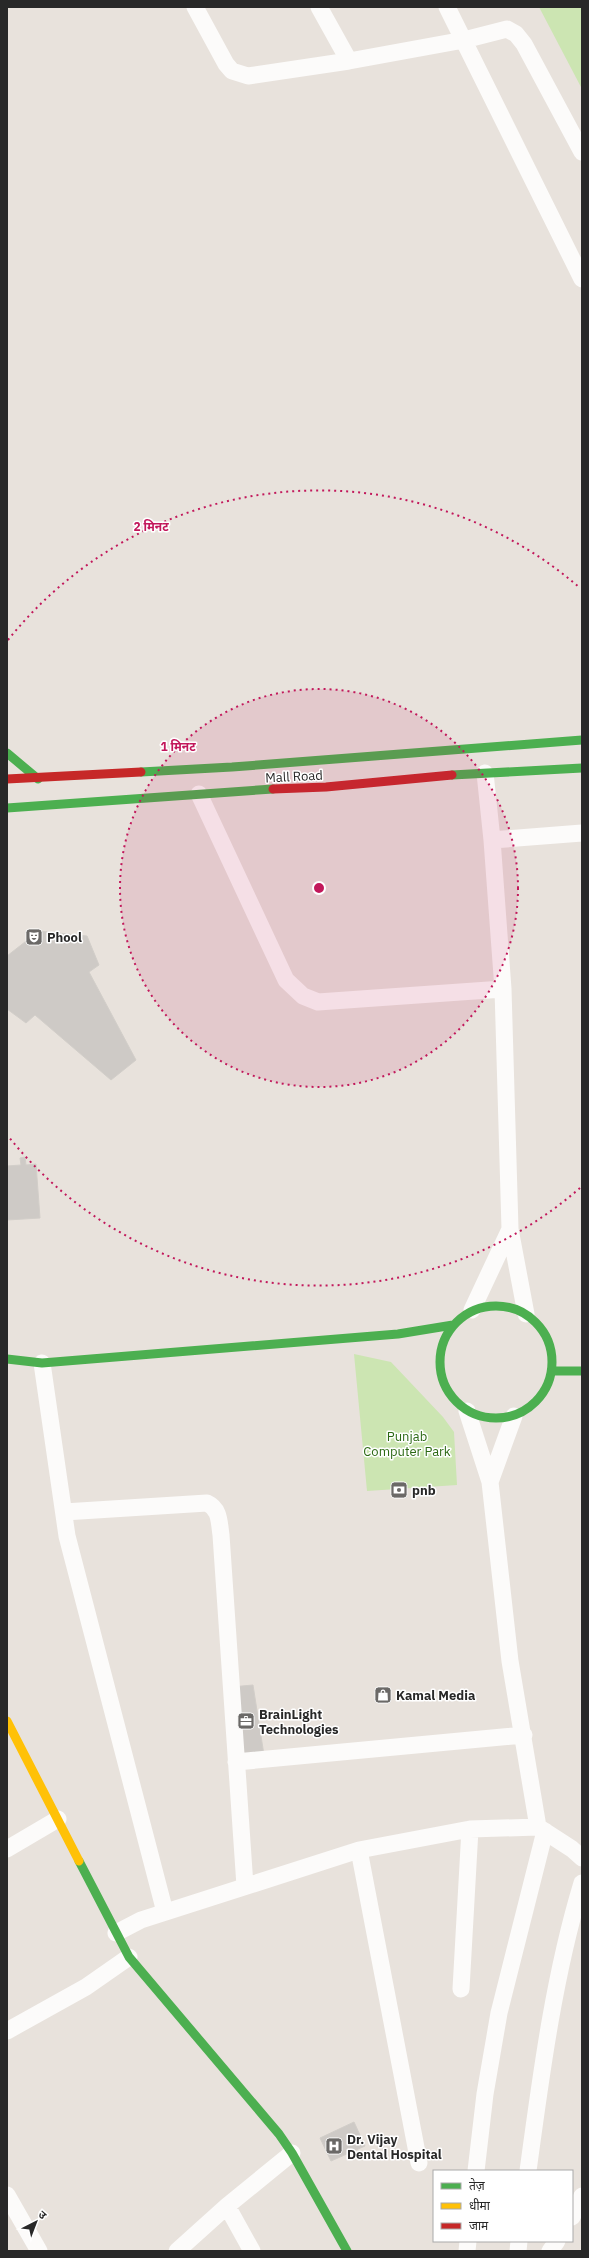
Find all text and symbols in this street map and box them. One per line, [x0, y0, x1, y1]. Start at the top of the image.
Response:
text: 2 मिनट [133, 519, 169, 534]
text: 1 मिनट [160, 739, 196, 754]
street label: Mall Road [265, 767, 323, 786]
centre of rings [312, 881, 326, 895]
theatre icon: Phool [24, 927, 44, 947]
place label: Phool [47, 929, 82, 946]
park label: Punjab Computer Park [363, 1428, 451, 1460]
bank icon: pnb [389, 1480, 409, 1500]
place label: pnb [412, 1482, 436, 1499]
shop icon: Kamal Media [373, 1685, 393, 1705]
place label: Kamal Media [396, 1687, 475, 1704]
place label: BrainLight Technologies [259, 1706, 339, 1738]
office icon: BrainLight Technologies [236, 1711, 256, 1731]
place label: Dr. Vijay Dental Hospital [347, 2131, 442, 2163]
hospital icon: Dr. Vijay Dental Hospital [324, 2136, 344, 2156]
legend [433, 2170, 573, 2242]
text: तेज़ [469, 2178, 486, 2193]
text: धीमा [469, 2198, 491, 2213]
north arrow [16, 2202, 56, 2242]
text: उ [36, 2207, 50, 2222]
text: जाम [469, 2218, 489, 2233]

